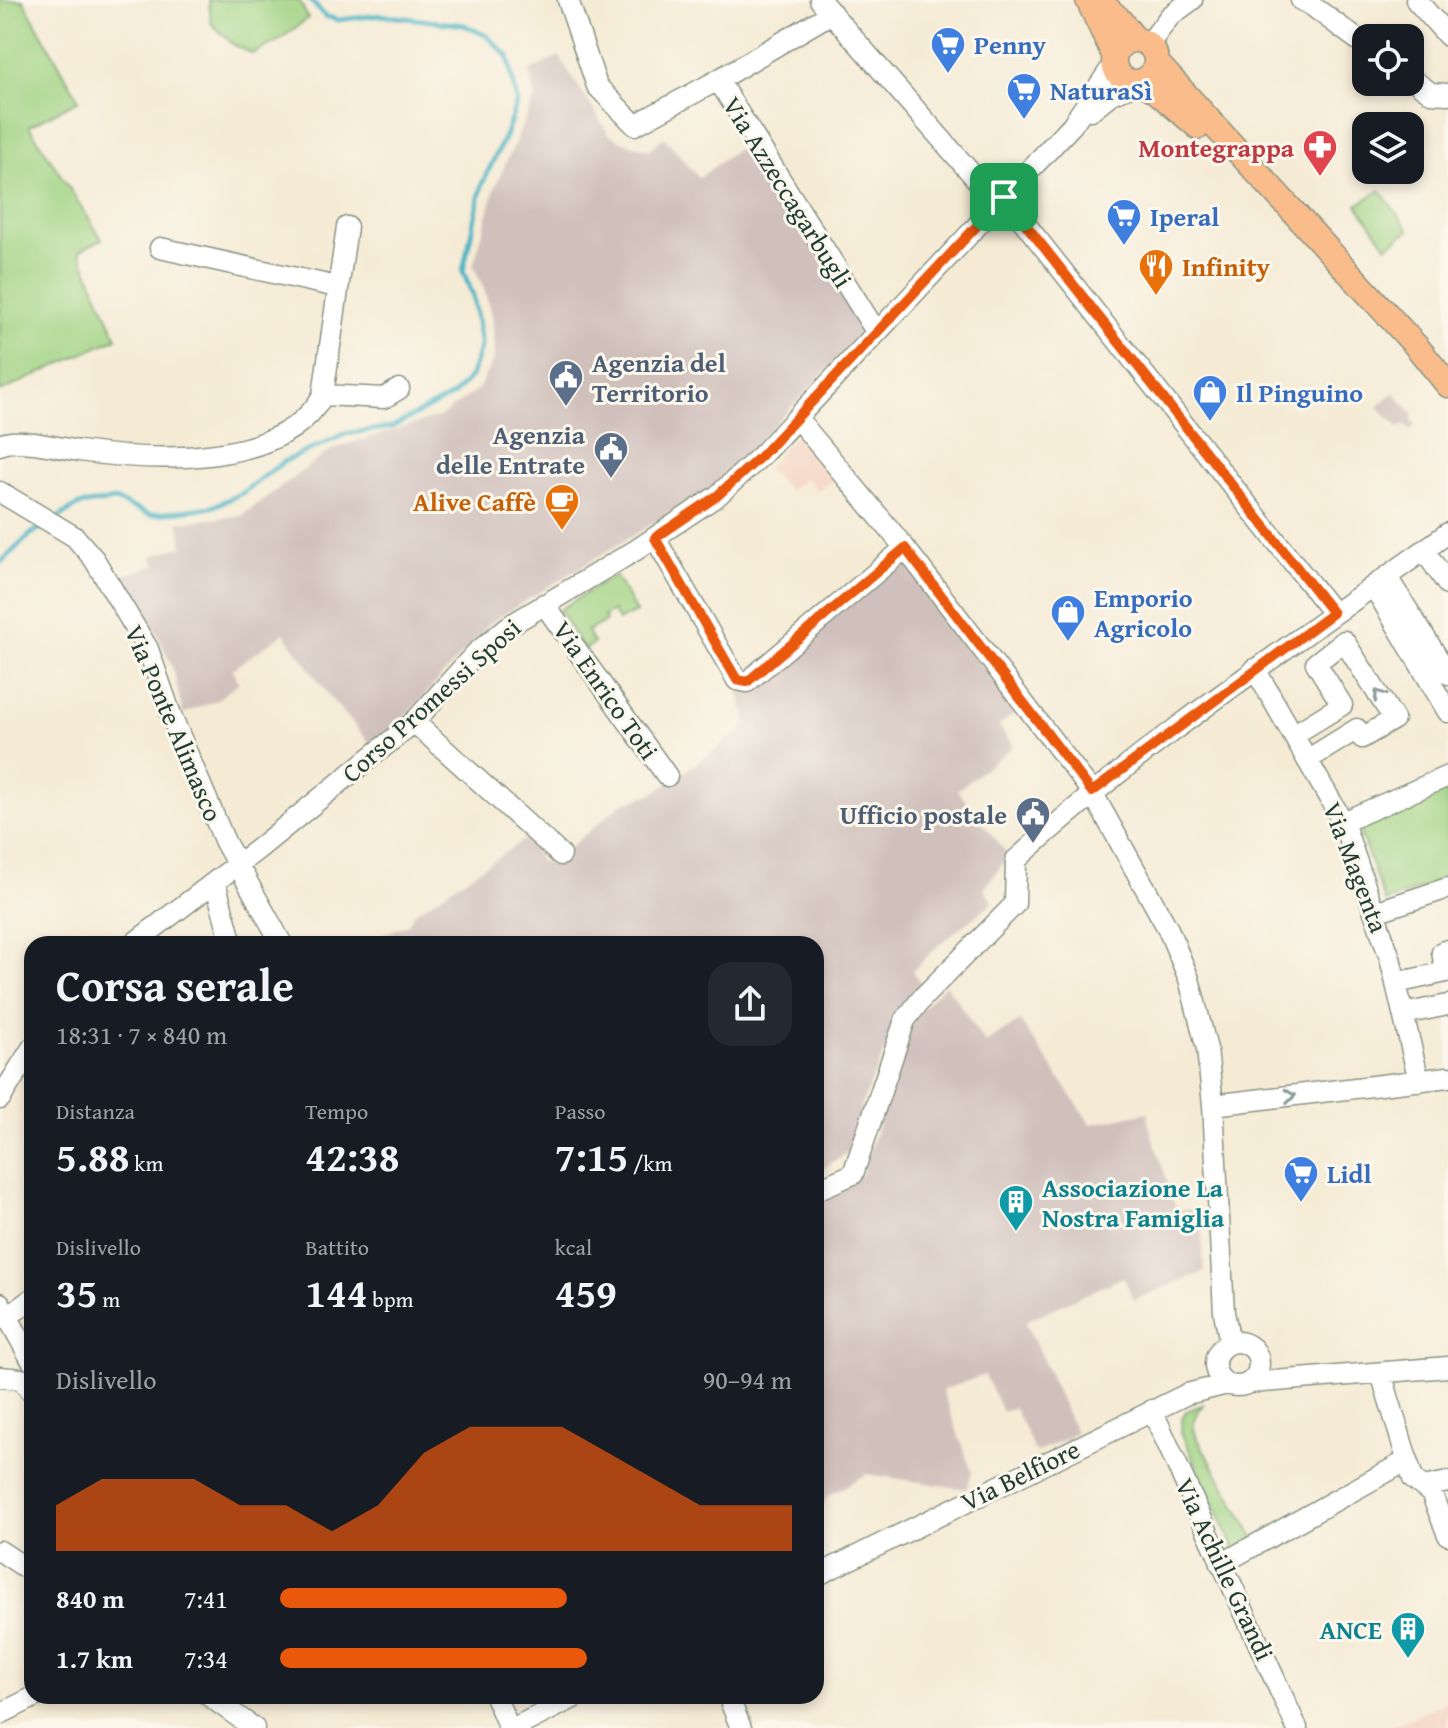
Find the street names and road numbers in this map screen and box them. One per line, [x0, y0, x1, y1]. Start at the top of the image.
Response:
street label: Via Azzeccagarbugli [713, 89, 863, 295]
street label: Corso Promessi Sposi [333, 609, 529, 791]
street label: Via Enrico Toti [544, 612, 668, 768]
street label: Via Ponte Alimasco [115, 619, 233, 827]
street label: Via Magenta [1313, 796, 1399, 939]
street label: Via Belfiore [954, 1429, 1086, 1521]
street label: Via Achille Grandi [1166, 1471, 1284, 1667]

